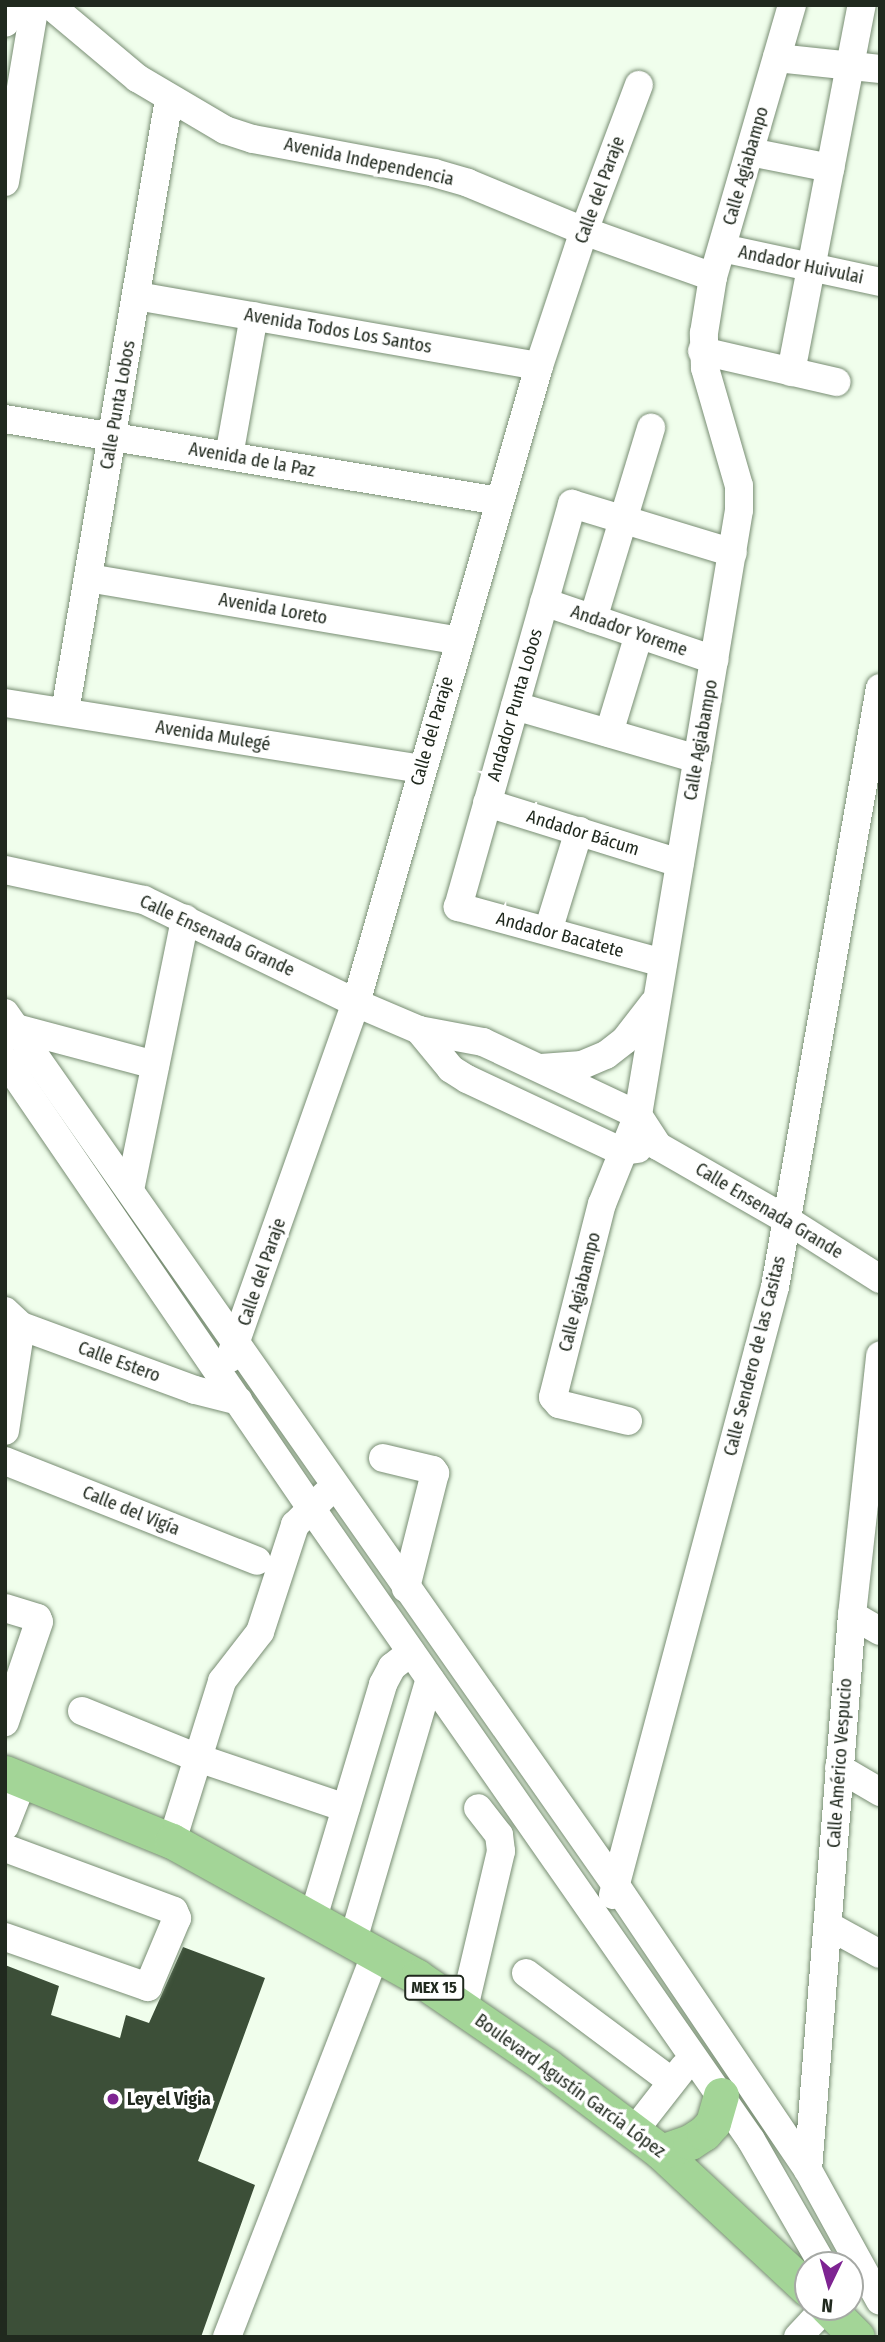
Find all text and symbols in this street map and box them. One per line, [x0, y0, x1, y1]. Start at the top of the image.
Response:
street label: Calle Agiabampo [719, 104, 773, 228]
street label: Avenida Independencia [282, 133, 456, 191]
street label: Calle del Paraje [571, 133, 629, 247]
street label: Andador Huivulai [736, 241, 866, 289]
street label: Avenida Todos Los Santos [243, 304, 433, 358]
street label: Calle Punta Lobos [96, 339, 140, 471]
street label: Avenida de la Paz [187, 438, 317, 482]
street label: Avenida Loreto [217, 589, 329, 629]
street label: Andador Yoreme [568, 601, 690, 661]
street label: Andador Punta Lobos [483, 626, 547, 784]
street label: Calle del Paraje [406, 674, 458, 788]
street label: Calle Agiabampo [680, 678, 722, 802]
street label: Avenida Mulegé [154, 716, 272, 756]
street label: Andador Bácum [524, 806, 642, 860]
street label: Calle Ensenada Grande [136, 891, 298, 981]
street label: Andador Bacatete [494, 908, 626, 962]
street label: Calle Ensenada Grande [691, 1158, 847, 1264]
street label: Calle del Paraje [233, 1215, 291, 1329]
street label: Calle Agiabampo [555, 1230, 605, 1354]
street label: Calle Sendero de las Casitas [720, 1254, 790, 1458]
street label: Calle Estero [75, 1337, 163, 1387]
street label: Calle del Vigía [79, 1482, 183, 1540]
street label: Calle Américo Vespucio [823, 1677, 857, 1849]
road number: MEX 15 [402, 1976, 466, 2000]
street label: Boulevard Agustín García López [471, 2010, 669, 2162]
place label: Ley el Vigia [127, 2088, 211, 2110]
marker: Ley el Vigia [105, 2091, 121, 2107]
north arrow [794, 2251, 864, 2321]
text: N [821, 2293, 834, 2317]

